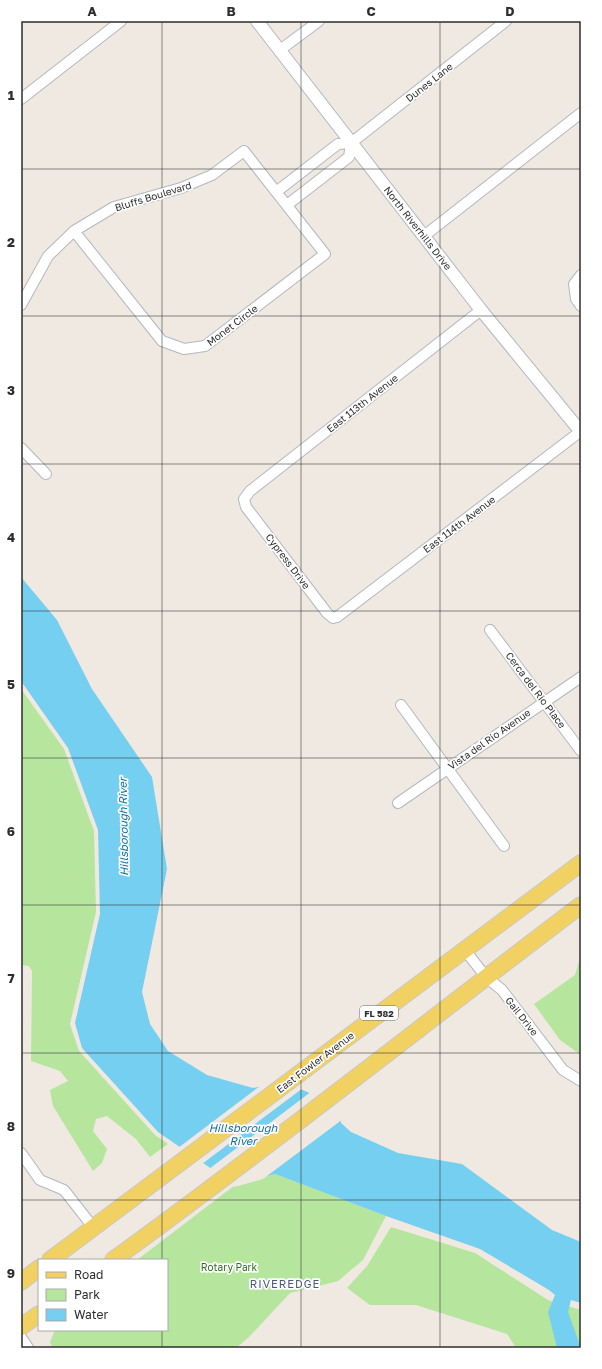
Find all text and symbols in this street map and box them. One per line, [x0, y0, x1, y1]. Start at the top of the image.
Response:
text: A [87, 3, 97, 19]
text: B [226, 3, 236, 19]
text: C [366, 3, 376, 19]
text: D [505, 3, 515, 19]
street label: Dunes Lane [403, 60, 455, 104]
text: 1 [8, 87, 15, 103]
street label: Bluffs Boulevard [113, 179, 193, 213]
street label: North Riverhills Drive [382, 184, 454, 272]
text: 2 [7, 234, 15, 250]
street label: Monet Circle [204, 302, 260, 348]
street label: East 113th Avenue [324, 371, 400, 434]
text: 3 [7, 382, 15, 398]
street label: East 114th Avenue [421, 493, 498, 555]
text: 4 [7, 529, 15, 545]
street label: Cypress Drive [263, 531, 313, 591]
street label: Cerca del Rio Place [503, 650, 569, 731]
text: 5 [7, 676, 15, 692]
street label: Vista del Rio Avenue [446, 706, 533, 772]
water label: Hillsborough River [116, 776, 131, 876]
text: 6 [7, 823, 15, 839]
text: 7 [7, 970, 15, 986]
street label: Gail Drive [503, 994, 541, 1038]
road number: FL 582 [360, 1006, 398, 1020]
street label: East Fowler Avenue [274, 1029, 356, 1095]
text: 8 [7, 1118, 15, 1134]
water label: Hillsborough River [209, 1121, 278, 1147]
legend [38, 1259, 168, 1331]
park label: Rotary Park [201, 1261, 257, 1273]
text: 9 [7, 1265, 15, 1281]
text: Road [74, 1267, 103, 1282]
district label: RIVEREDGE [250, 1277, 320, 1290]
text: Park [74, 1287, 100, 1302]
text: Water [74, 1307, 108, 1322]

